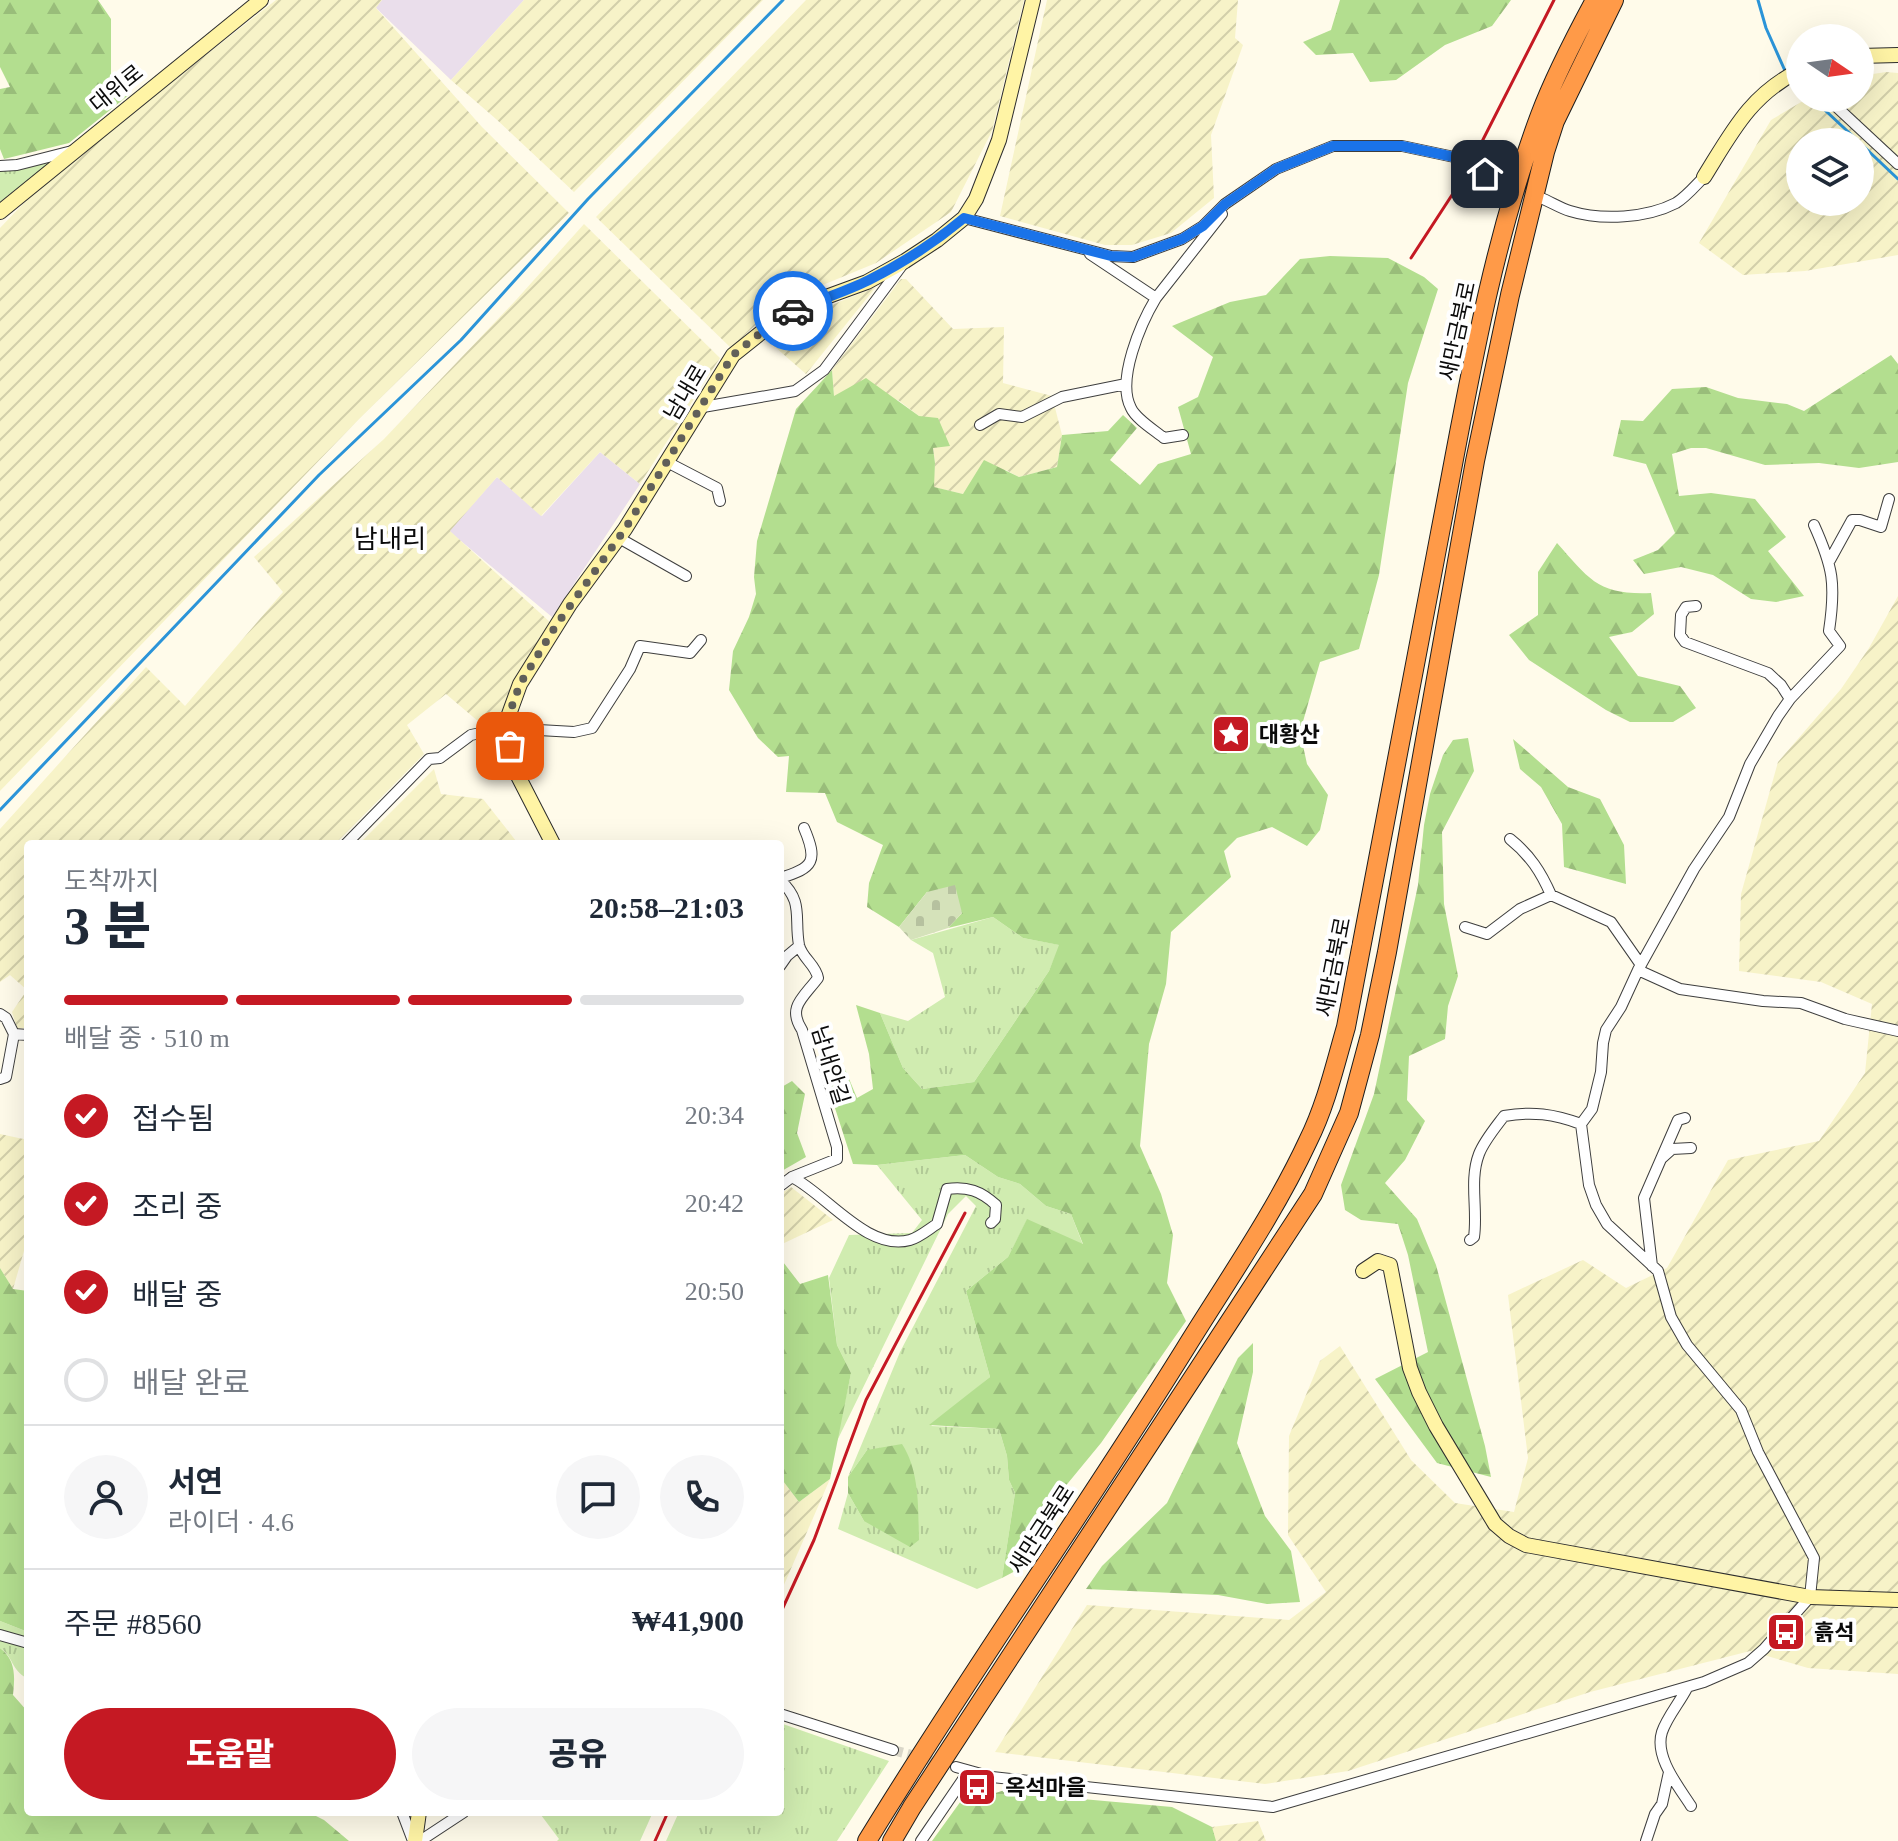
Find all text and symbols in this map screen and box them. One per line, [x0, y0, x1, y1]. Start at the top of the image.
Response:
north arrow [1786, 24, 1874, 112]
map controls [1786, 24, 1874, 216]
street label: 대위로 [85, 60, 148, 117]
button: layers [1786, 128, 1874, 216]
pin [1451, 140, 1519, 208]
icon: home [1463, 152, 1507, 196]
courier [753, 271, 833, 351]
street label: 새만금북로 [1435, 279, 1480, 383]
icon: car [771, 289, 815, 333]
street label: 남내로 [659, 360, 712, 425]
district label: 남내리 [354, 525, 426, 554]
pin [476, 712, 544, 780]
place icon: 대황산 [1210, 713, 1252, 755]
place label: 대황산 [1259, 722, 1320, 747]
icon: bag [488, 724, 532, 768]
text: 도착까지 [64, 867, 160, 896]
text: 20:58–21:03 [589, 891, 744, 924]
text: 3 분 [64, 898, 151, 955]
street label: 새만금북로 [1312, 915, 1355, 1019]
street label: 남내안길 [807, 1023, 854, 1108]
text: 배달 중 · 510 m [64, 1024, 230, 1053]
icon: check [64, 1094, 108, 1138]
text: 20:34 [685, 1101, 744, 1130]
text: 접수됨 [132, 1102, 215, 1135]
icon: check [64, 1182, 108, 1226]
text: 20:42 [685, 1189, 744, 1218]
text: 조리 중 [132, 1190, 222, 1223]
icon: check [64, 1270, 108, 1314]
text: 20:50 [685, 1277, 744, 1306]
text: 배달 중 [132, 1278, 222, 1311]
text: 배달 완료 [132, 1366, 250, 1399]
button: person [64, 1455, 148, 1539]
button: chat [556, 1455, 640, 1539]
button: phone [660, 1455, 744, 1539]
text: 서연 [168, 1465, 223, 1498]
street label: 새만금북로 [1003, 1480, 1079, 1579]
text: 라이더 · 4.6 [168, 1508, 294, 1537]
text: ₩41,900 [632, 1604, 744, 1637]
text: 주문 #8560 [64, 1607, 202, 1640]
bus stop icon: 흙석 [1765, 1611, 1807, 1653]
place label: 흙석 [1814, 1620, 1854, 1645]
button: 도움말 [64, 1708, 396, 1800]
button: 공유 [412, 1708, 744, 1800]
bus stop icon: 옥석마을 [956, 1766, 998, 1808]
place label: 옥석마을 [1005, 1775, 1086, 1800]

